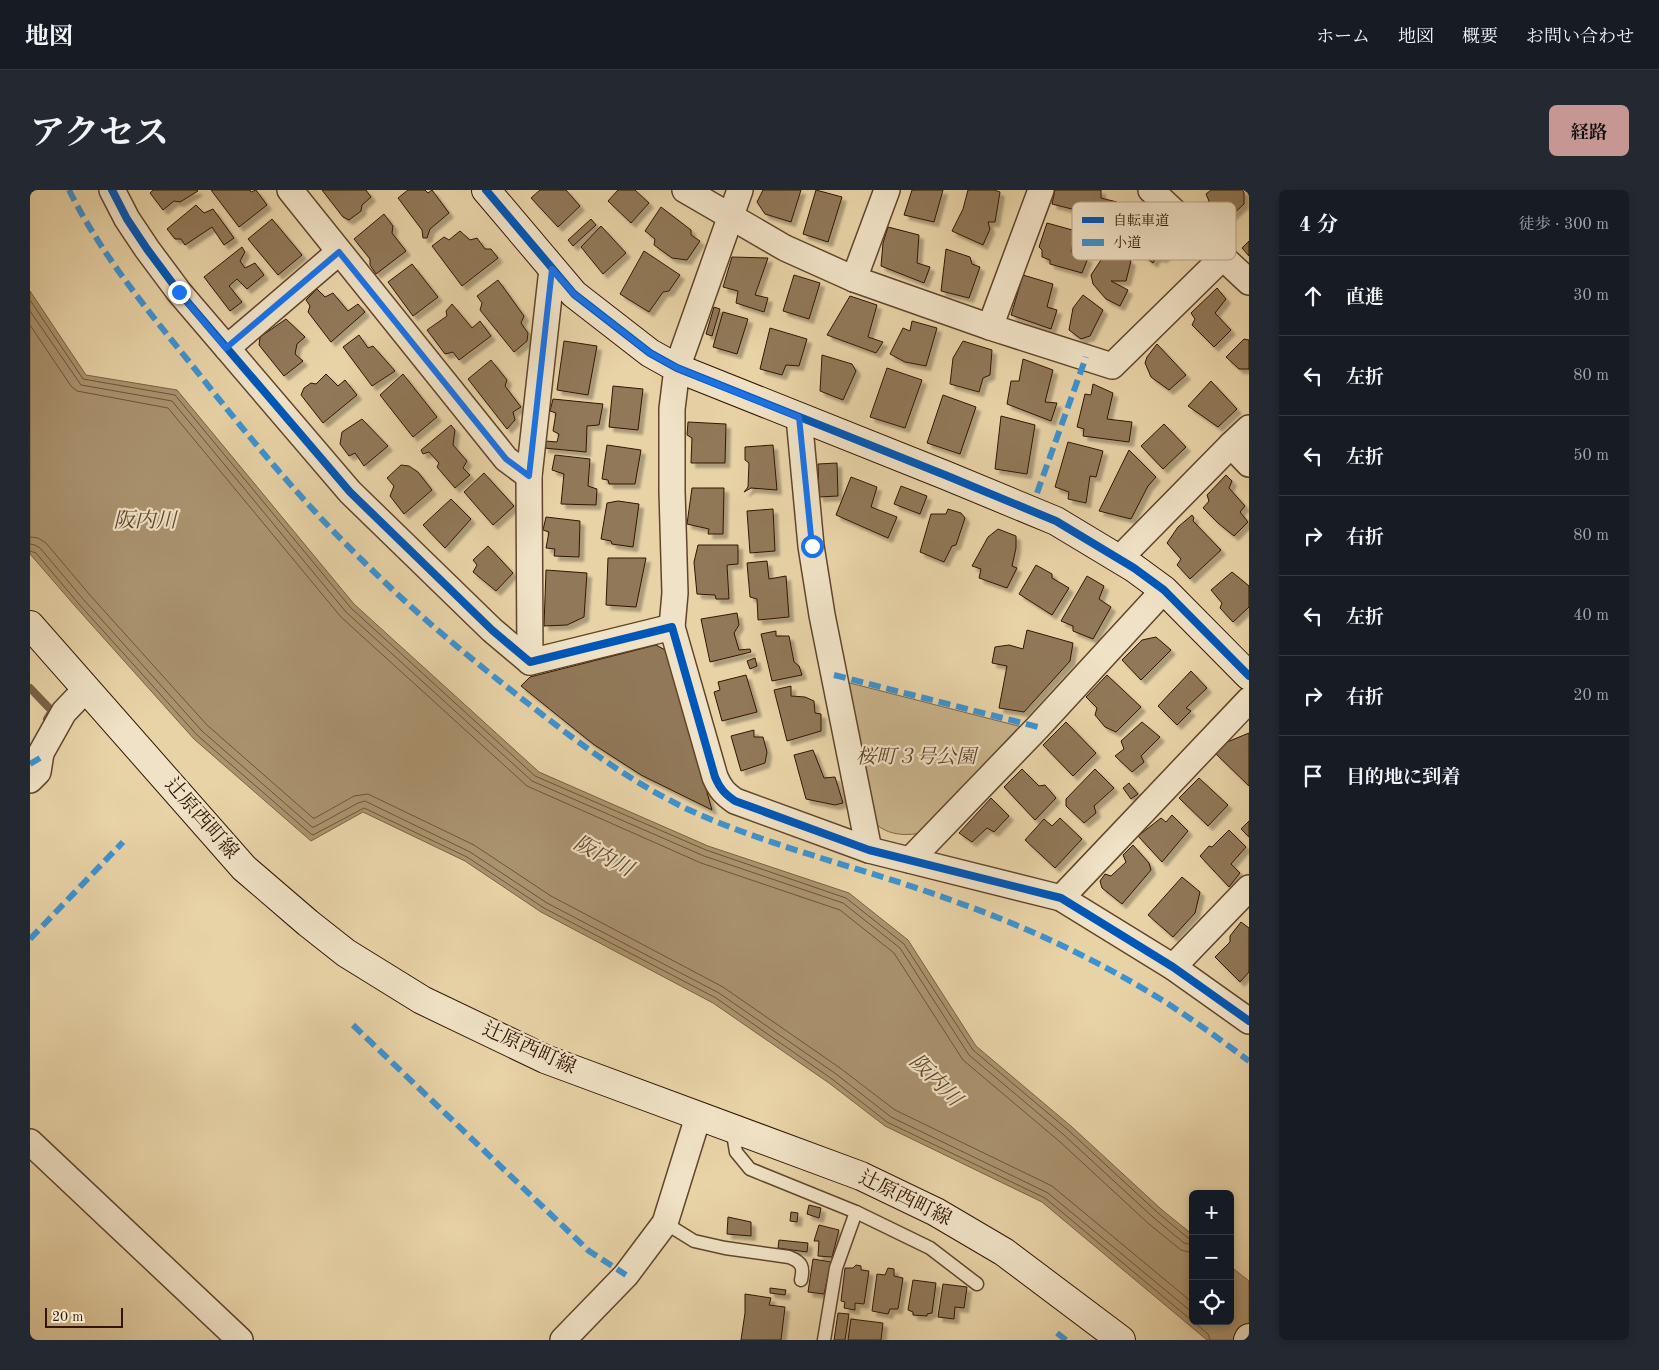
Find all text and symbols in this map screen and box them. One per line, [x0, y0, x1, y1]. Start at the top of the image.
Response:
text: 地図 [25, 26, 73, 50]
text: ホーム [1316, 28, 1370, 46]
text: 地図 [1398, 28, 1434, 46]
text: 概要 [1462, 28, 1498, 46]
text: お問い合わせ [1526, 28, 1634, 46]
button: 経路 [1549, 105, 1629, 156]
text: アクセス [30, 117, 169, 152]
legend [1072, 202, 1236, 260]
text: 自転車道 [1113, 213, 1169, 228]
text: 4 分 [1299, 215, 1338, 236]
text: 徒歩 · 300 m [1519, 217, 1609, 233]
text: 小道 [1113, 235, 1141, 250]
route end [168, 281, 191, 304]
icon: ahead [1299, 282, 1327, 310]
text: 30 m [1573, 288, 1609, 304]
text: 直進 [1346, 289, 1384, 308]
icon: left [1299, 362, 1327, 390]
text: 80 m [1573, 368, 1609, 384]
text: 左折 [1346, 369, 1384, 388]
icon: left [1299, 442, 1327, 470]
text: 50 m [1573, 448, 1609, 464]
text: 左折 [1346, 449, 1384, 468]
water label: 阪内川 [114, 509, 178, 532]
icon: right [1299, 522, 1327, 550]
text: 80 m [1573, 528, 1609, 544]
text: 右折 [1346, 529, 1384, 548]
route start [801, 535, 824, 558]
icon: left [1299, 602, 1327, 630]
text: 40 m [1573, 608, 1609, 624]
text: 左折 [1346, 609, 1384, 628]
icon: right [1299, 682, 1327, 710]
text: 20 m [1573, 688, 1609, 704]
text: 右折 [1346, 689, 1384, 708]
park label: 桜町３号公園 [856, 746, 979, 768]
icon: arrive [1299, 762, 1327, 790]
text: 目的地に到着 [1346, 769, 1460, 788]
street label: 辻原西町線 [161, 773, 243, 863]
water label: 阪内川 [570, 831, 638, 882]
street label: 辻原西町線 [479, 1018, 580, 1078]
water label: 阪内川 [905, 1050, 968, 1112]
street label: 辻原西町線 [856, 1166, 955, 1230]
map controls [1189, 1190, 1234, 1325]
button: + [1189, 1190, 1234, 1235]
button: − [1189, 1235, 1234, 1280]
button: locate [1189, 1280, 1234, 1325]
scale bar [45, 1305, 122, 1328]
text: 20 m [52, 1310, 83, 1324]

